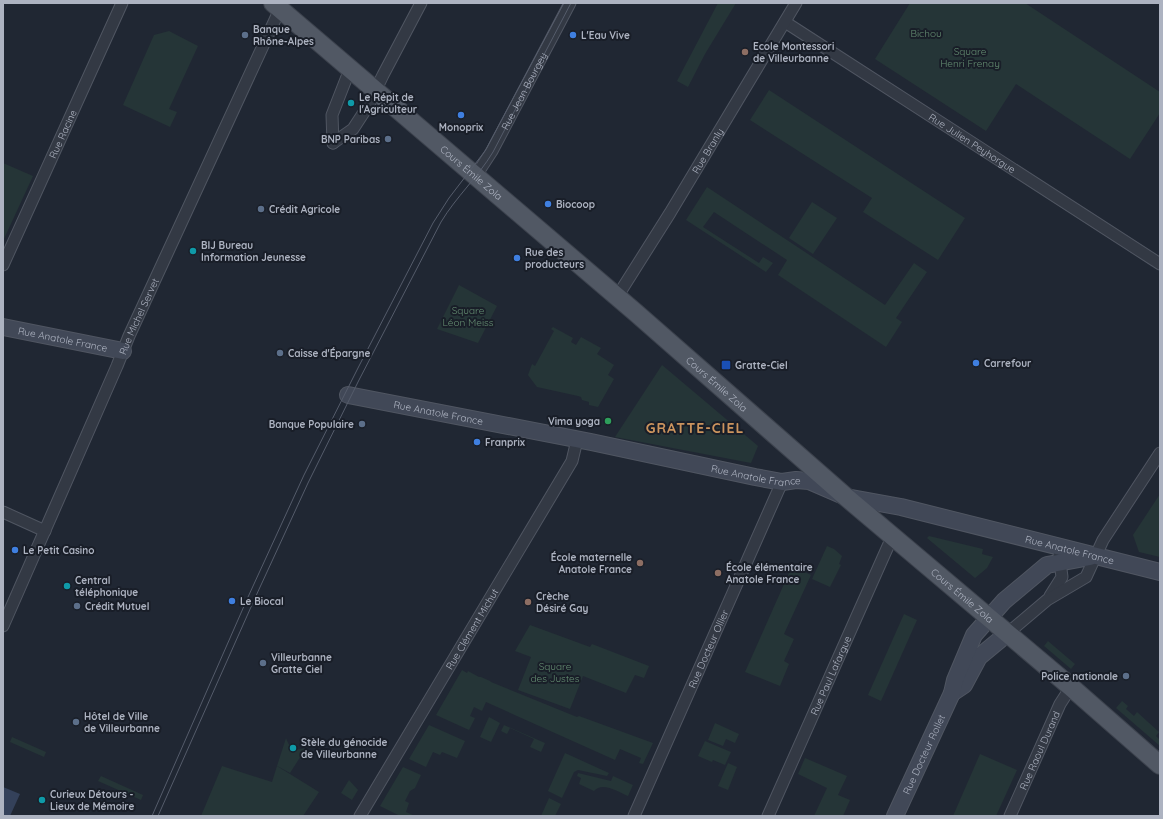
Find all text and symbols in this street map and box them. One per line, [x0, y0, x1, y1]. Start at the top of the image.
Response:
place label: Banque Rhône-Alpes [253, 23, 314, 48]
park label: Bichou [910, 27, 942, 40]
place label: L'Eau Vive [581, 29, 630, 42]
marker: Banque Rhône-Alpes [240, 30, 250, 40]
marker: L'Eau Vive [568, 30, 578, 40]
place label: Ecole Montessori de Villeurbanne [753, 40, 834, 65]
park label: Square Henri Frenay [940, 45, 1000, 70]
marker: Ecole Montessori de Villeurbanne [740, 47, 750, 57]
street label: Rue Jean Bourgey [498, 50, 549, 132]
place label: Le Répit de l'Agriculteur [359, 91, 418, 116]
marker: Le Répit de l'Agriculteur [346, 98, 356, 108]
street label: Rue Racine [46, 107, 79, 160]
marker: Monoprix [456, 110, 466, 120]
street label: Rue Julien Peyhorgue [926, 110, 1019, 176]
place label: Monoprix [439, 121, 483, 134]
street label: Rue Branly [689, 126, 726, 176]
place label: BNP Paribas [321, 133, 380, 146]
marker: BNP Paribas [383, 134, 393, 144]
street label: Cours Émile Zola [438, 142, 505, 203]
place label: Biocoop [556, 198, 595, 211]
marker: Biocoop [543, 199, 553, 209]
place label: Crédit Agricole [269, 203, 340, 216]
marker: Crédit Agricole [256, 204, 266, 214]
place label: BIJ Bureau Information Jeunesse [201, 239, 306, 264]
marker: BIJ Bureau Information Jeunesse [188, 246, 198, 256]
place label: Rue des producteurs [525, 246, 584, 271]
marker: Rue des producteurs [512, 253, 522, 263]
street label: Rue Michel Servet [116, 275, 162, 357]
park label: Square Léon Meiss [443, 304, 494, 329]
street label: Rue Anatole France [17, 324, 109, 354]
place label: Caisse d'Épargne [288, 347, 370, 360]
marker: Caisse d'Épargne [275, 348, 285, 358]
street label: Cours Émile Zola [683, 353, 751, 414]
place label: Carrefour [984, 357, 1032, 370]
marker: Carrefour [971, 358, 981, 368]
marker: Gratte-Ciel [720, 359, 732, 371]
place label: Gratte-Ciel [735, 359, 788, 372]
street label: Rue Anatole France [392, 397, 485, 428]
place label: Vima yoga [548, 415, 600, 428]
marker: Vima yoga [603, 416, 613, 426]
place label: Banque Populaire [269, 418, 354, 431]
marker: Banque Populaire [357, 419, 367, 429]
district label: GRATTE-CIEL [646, 419, 744, 437]
place label: Franprix [485, 436, 525, 449]
marker: Franprix [472, 437, 482, 447]
street label: Rue Anatole France [710, 461, 802, 489]
street label: Rue Anatole France [1024, 532, 1116, 567]
place label: Le Petit Casino [23, 544, 94, 557]
marker: Le Petit Casino [10, 545, 20, 555]
place label: École maternelle Anatole France [551, 551, 632, 576]
marker: École maternelle Anatole France [635, 558, 645, 568]
place label: École élémentaire Anatole France [726, 561, 813, 586]
street label: Cours Émile Zola [928, 565, 996, 625]
marker: École élémentaire Anatole France [713, 568, 723, 578]
place label: Central téléphonique [75, 574, 138, 599]
marker: Central téléphonique [62, 581, 72, 591]
street label: Rue Clément Michut [443, 585, 501, 672]
place label: Crèche Désiré Gay [536, 590, 589, 615]
place label: Le Biocal [240, 595, 284, 608]
marker: Le Biocal [227, 596, 237, 606]
marker: Crèche Désiré Gay [523, 597, 533, 607]
place label: Crédit Mutuel [85, 600, 149, 613]
marker: Crédit Mutuel [72, 601, 82, 611]
street label: Rue Docteur Ollier [685, 607, 731, 690]
street label: Rue Paul Lafargue [807, 633, 854, 717]
place label: Villeurbanne Gratte Ciel [271, 651, 332, 676]
marker: Villeurbanne Gratte Ciel [258, 658, 268, 668]
park label: Square des Justes [531, 660, 580, 685]
place label: Police nationale [1041, 670, 1118, 683]
marker: Police nationale [1121, 671, 1131, 681]
street label: Rue Raoul Durand [1016, 709, 1063, 792]
place label: Hôtel de Ville de Villeurbanne [84, 710, 160, 735]
street label: Rue Docteur Rollet [899, 712, 948, 796]
marker: Hôtel de Ville de Villeurbanne [71, 717, 81, 727]
place label: Stèle du génocide de Villeurbanne [301, 736, 387, 761]
marker: Stèle du génocide de Villeurbanne [288, 743, 298, 753]
place label: Curieux Détours - Lieux de Mémoire [50, 788, 134, 813]
marker: Curieux Détours - Lieux de Mémoire [37, 795, 47, 805]

